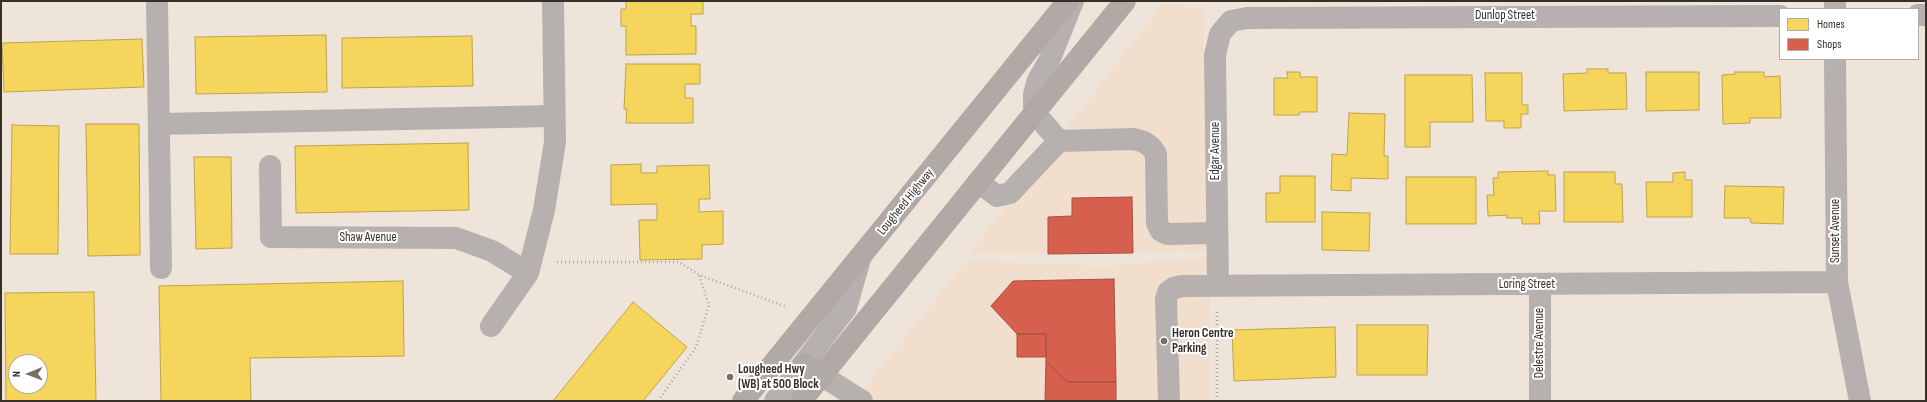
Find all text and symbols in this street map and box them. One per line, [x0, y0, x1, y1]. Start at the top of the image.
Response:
street label: Dunlop Street [1475, 8, 1535, 24]
legend [1779, 8, 1919, 60]
text: Homes [1817, 17, 1845, 32]
text: Shops [1817, 37, 1842, 52]
street label: Edgar Avenue [1208, 122, 1224, 180]
street label: Lougheed Highway [874, 166, 938, 238]
street label: Sunset Avenue [1828, 199, 1844, 263]
street label: Shaw Avenue [339, 230, 397, 246]
street label: Loring Street [1499, 277, 1555, 293]
street label: Delestre Avenue [1532, 308, 1548, 378]
place label: Heron Centre Parking [1172, 326, 1234, 357]
marker: Heron Centre Parking [1159, 336, 1169, 346]
north arrow [8, 354, 48, 394]
place label: Lougheed Hwy (WB) at 500 Block [738, 362, 819, 393]
text: N [10, 371, 23, 377]
marker: Lougheed Hwy (WB) at 500 Block [725, 372, 735, 382]

